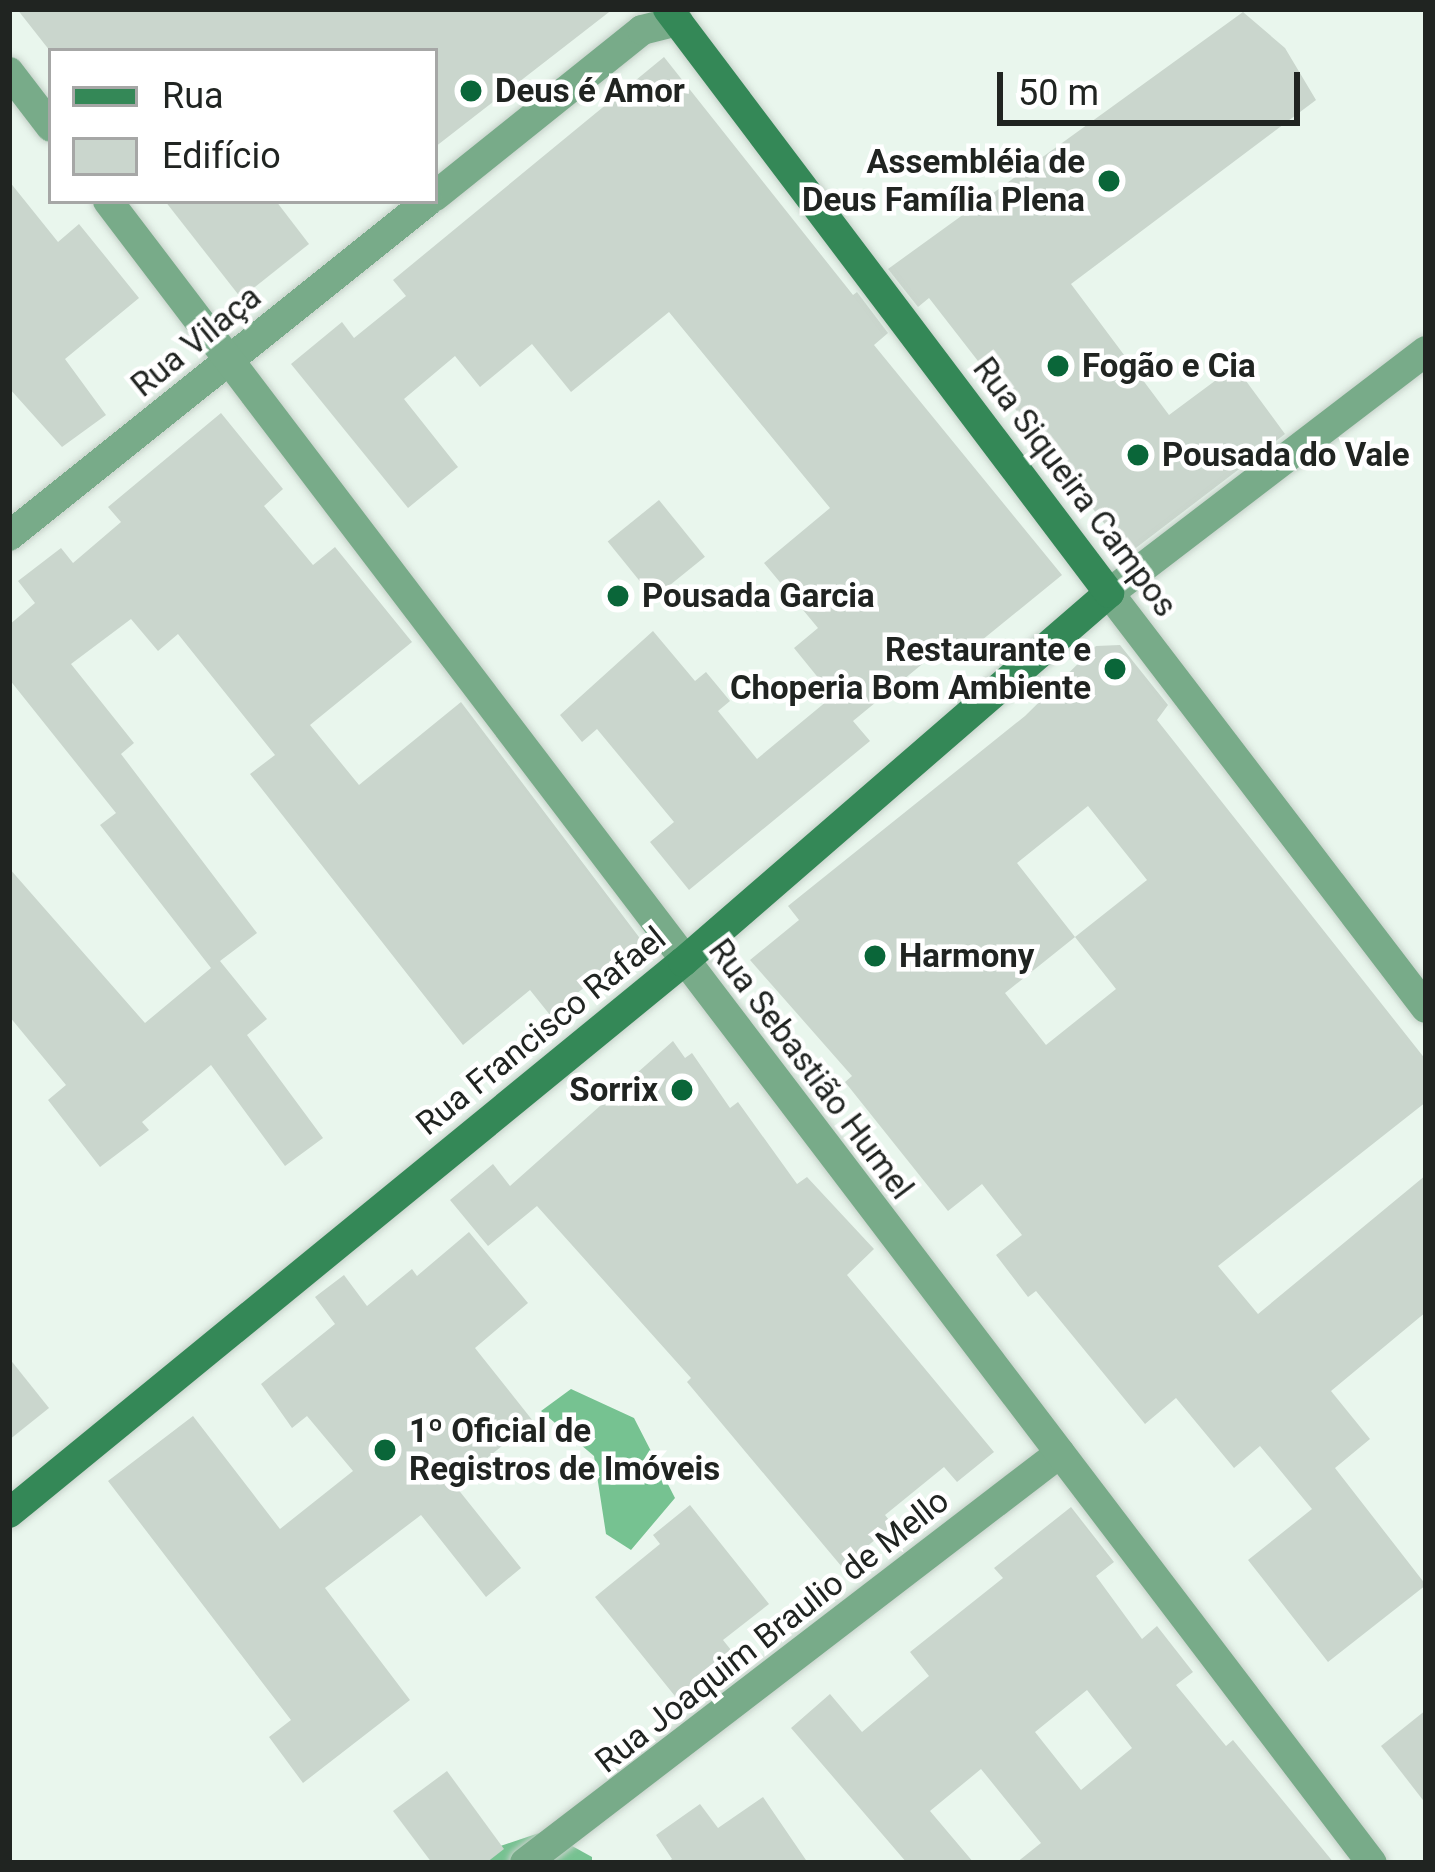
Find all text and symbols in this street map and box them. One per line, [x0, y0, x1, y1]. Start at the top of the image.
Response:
legend [48, 48, 438, 204]
scale bar [1003, 48, 1306, 122]
place label: Deus é Amor [495, 71, 685, 111]
text: 50 m [1018, 72, 1099, 114]
text: Rua [162, 75, 224, 117]
marker: Deus é Amor [458, 78, 484, 104]
text: Edifício [162, 135, 281, 177]
place label: Assembléia de Deus Família Plena [802, 142, 1085, 220]
marker: Assembléia de Deus Família Plena [1096, 168, 1122, 194]
street label: Rua Vilaça [123, 277, 269, 405]
place label: Fogão e Cia [1082, 346, 1256, 386]
street label: Rua Siqueira Campos [965, 350, 1185, 624]
marker: Fogão e Cia [1045, 353, 1071, 379]
place label: Pousada do Vale [1162, 435, 1410, 475]
marker: Pousada do Vale [1125, 442, 1151, 468]
place label: Pousada Garcia [642, 576, 875, 616]
marker: Pousada Garcia [605, 583, 631, 609]
place label: Restaurante e Choperia Bom Ambiente [730, 630, 1091, 708]
marker: Restaurante e Choperia Bom Ambiente [1102, 656, 1128, 682]
street label: Rua Francisco Rafael [408, 918, 674, 1144]
street label: Rua Sebastião Humel [700, 931, 922, 1207]
place label: Harmony [899, 936, 1034, 976]
marker: Harmony [862, 943, 888, 969]
place label: Sorrix [569, 1070, 658, 1110]
marker: Sorrix [669, 1077, 695, 1103]
place label: 1º Oficial de Registros de Imóveis [409, 1411, 720, 1489]
marker: 1º Oficial de Registros de Imóveis [372, 1437, 398, 1463]
street label: Rua Joaquim Braulio de Mello [587, 1481, 957, 1781]

